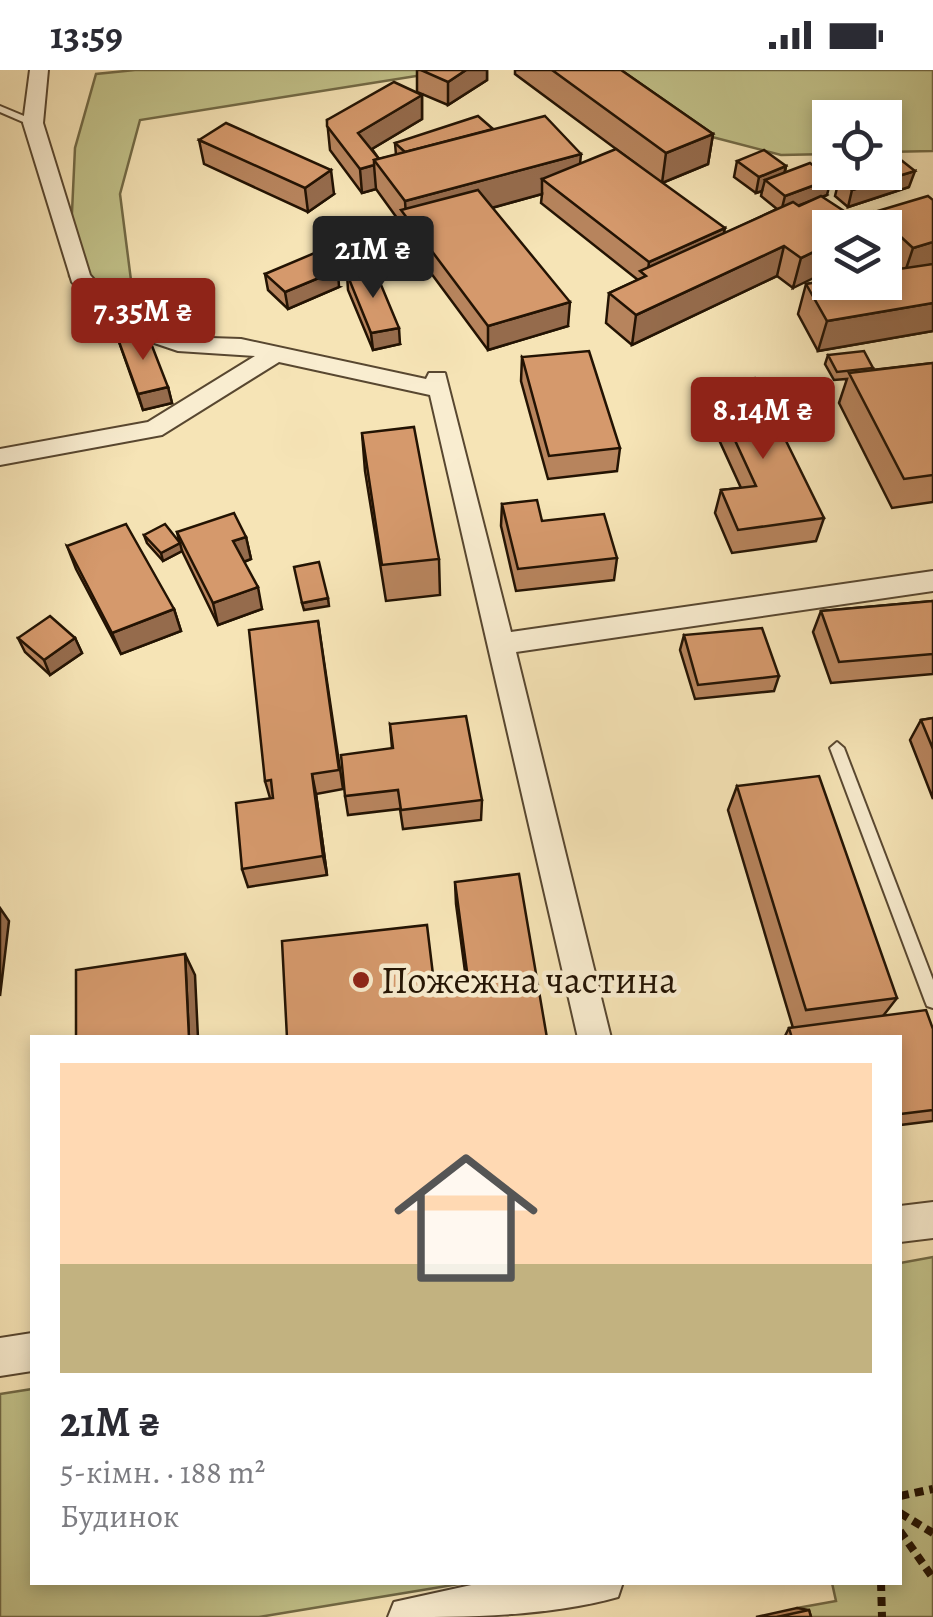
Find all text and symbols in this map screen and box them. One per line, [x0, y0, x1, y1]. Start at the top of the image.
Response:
text: 13:59 [50, 9, 123, 61]
map controls [812, 100, 902, 300]
button: locate [812, 100, 902, 190]
button: layers [812, 210, 902, 300]
pin: 21M ₴ [303, 216, 443, 301]
text: 21M ₴ [335, 226, 411, 270]
pin: 7.35M ₴ [51, 278, 235, 363]
text: 7.35M ₴ [93, 288, 193, 332]
pin: 8.14M ₴ [671, 377, 855, 462]
text: 8.14M ₴ [713, 387, 813, 431]
place label: Пожежна частина [381, 954, 677, 1006]
marker: Пожежна частина [350, 969, 372, 991]
icon: home [376, 1128, 556, 1308]
text: 21M ₴ [60, 1393, 161, 1450]
text: 5-кімн. · 188 m² [60, 1450, 265, 1494]
text: Будинок [60, 1494, 179, 1538]

